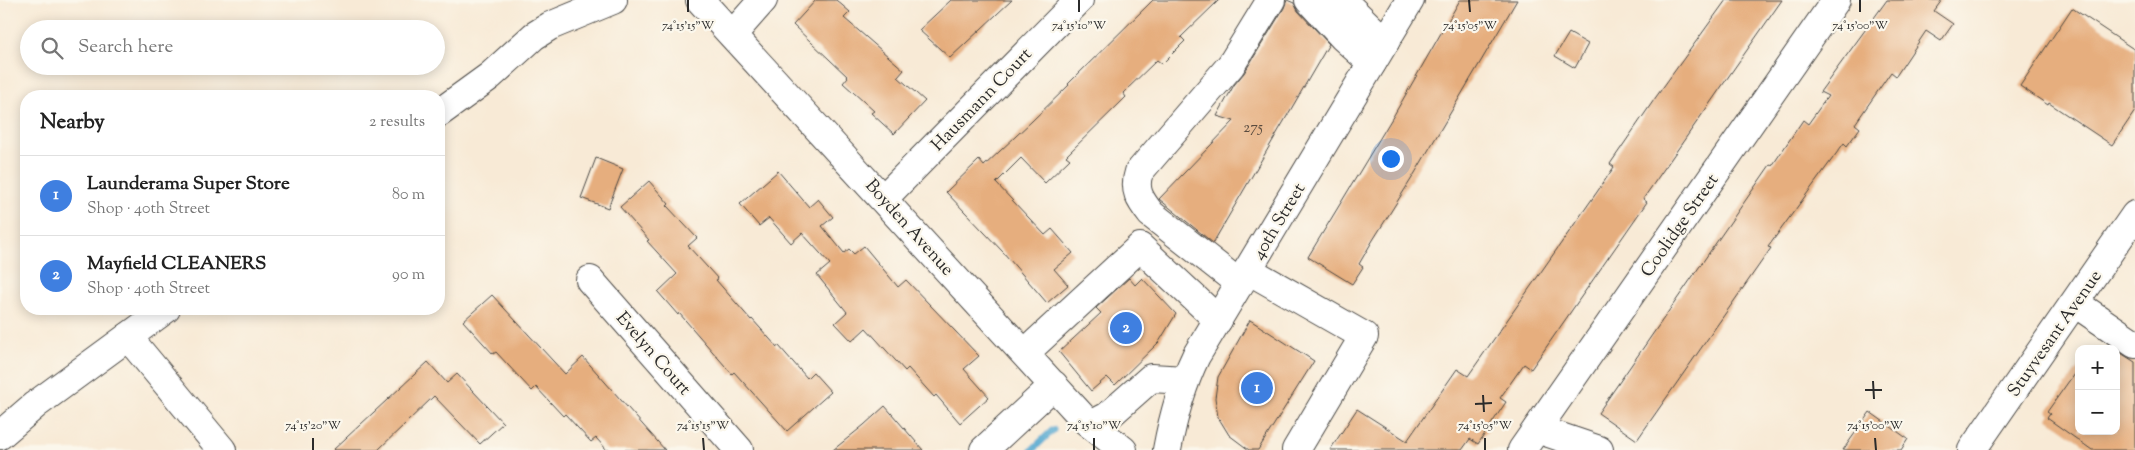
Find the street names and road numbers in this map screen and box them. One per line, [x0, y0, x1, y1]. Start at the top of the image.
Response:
street label: Hausmann Court [926, 43, 1039, 158]
street label: Coolidge Street [1635, 169, 1726, 283]
street label: Boyden Avenue [858, 174, 959, 282]
street label: 40th Street [1247, 179, 1313, 265]
street label: Stuyvesant Avenue [2002, 265, 2109, 403]
street label: Evelyn Court [609, 307, 696, 402]

